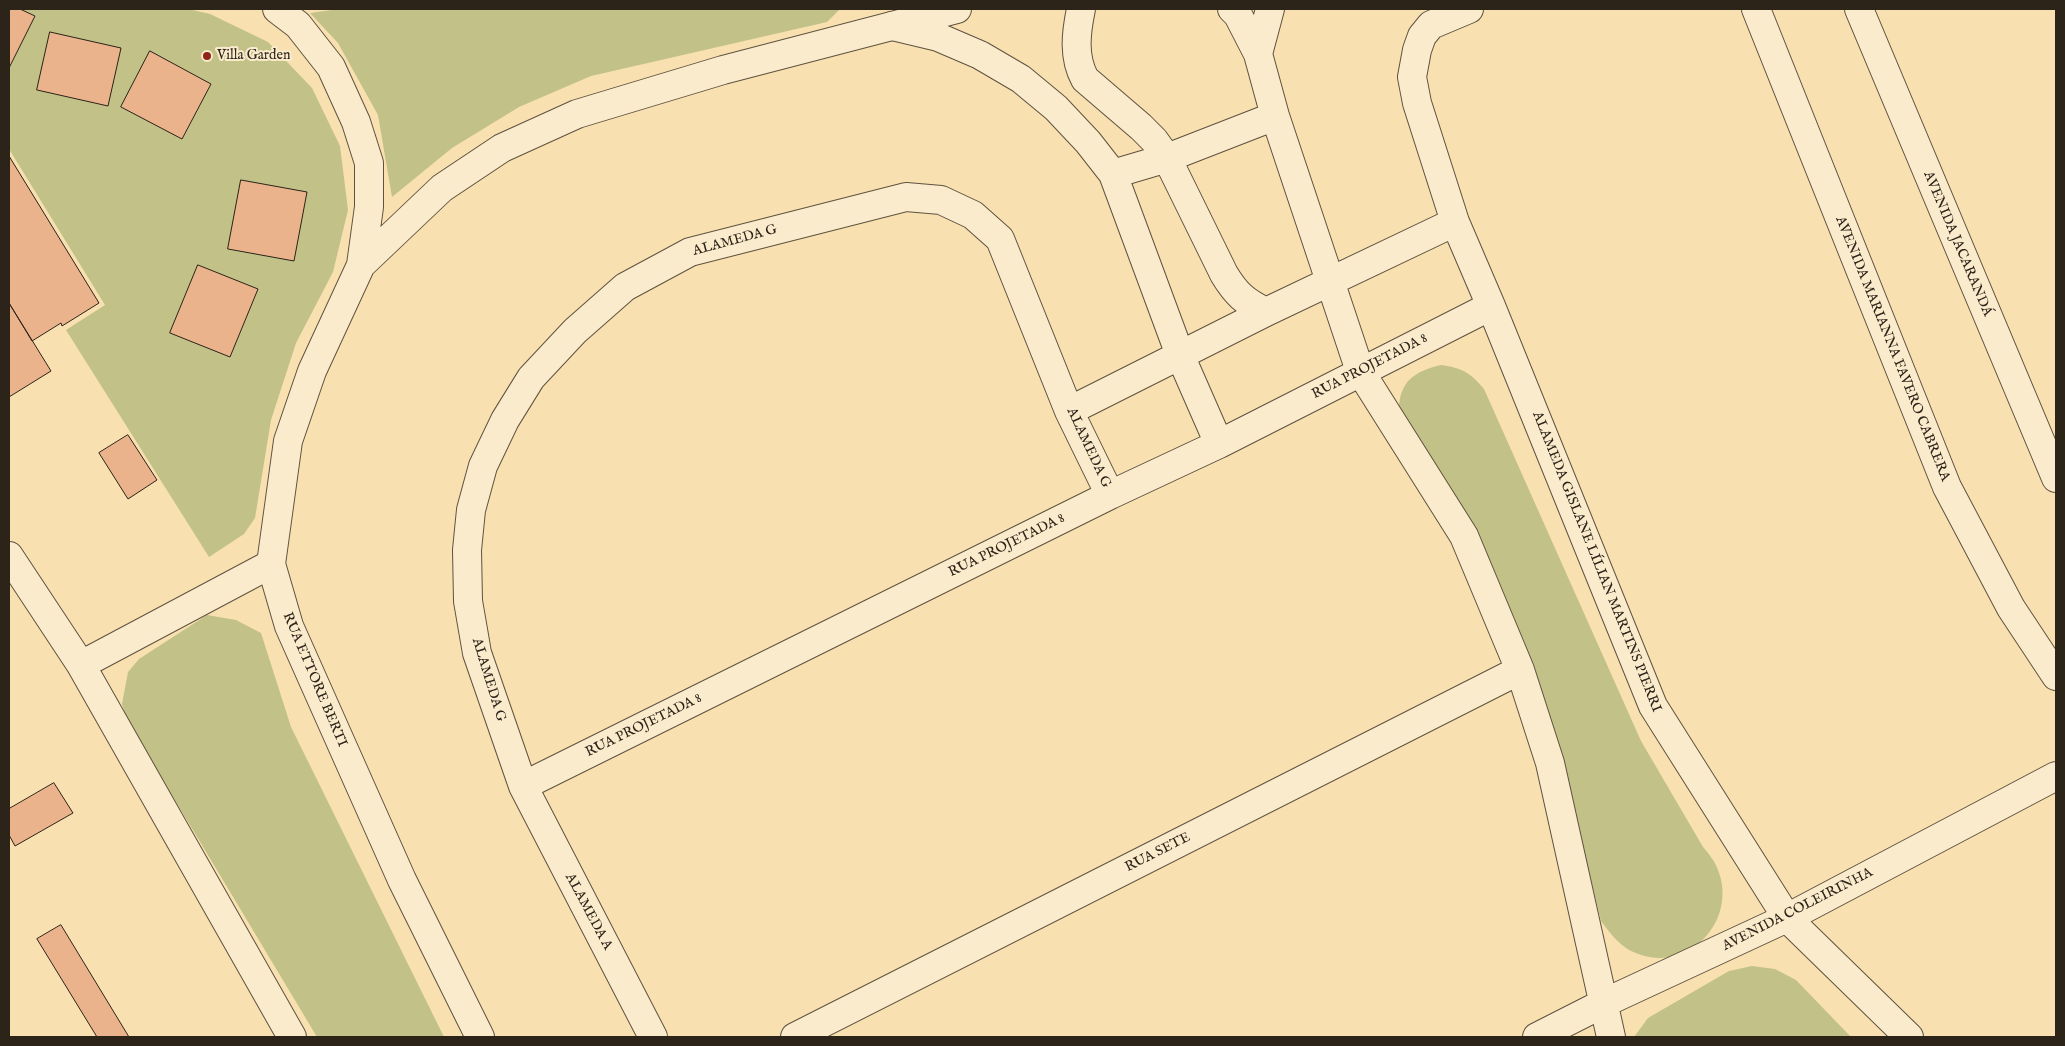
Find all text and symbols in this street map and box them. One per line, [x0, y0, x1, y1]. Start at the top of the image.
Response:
place label: Villa Garden [217, 48, 290, 64]
marker: Villa Garden [201, 50, 213, 62]
street label: AVENIDA JACARANDÁ [1919, 169, 1995, 319]
street label: AVENIDA MARIANNA FAVERO CABRERA [1831, 214, 1953, 484]
street label: ALAMEDA G [691, 222, 779, 260]
street label: RUA PROJETADA 8 [1309, 331, 1431, 403]
street label: ALAMEDA G [1062, 405, 1114, 491]
street label: ALAMEDA GISLANE LÍLIAN MARTINS PIERRI [1528, 409, 1664, 715]
street label: RUA PROJETADA 8 [946, 511, 1068, 581]
street label: RUA ETTORE BERTI [278, 610, 350, 750]
street label: ALAMEDA G [467, 636, 509, 724]
street label: RUA PROJETADA 8 [583, 691, 705, 761]
street label: RUA SETE [1123, 829, 1193, 877]
street label: AVENIDA COLEIRINHA [1720, 865, 1876, 955]
street label: ALAMEDA A [561, 871, 615, 953]

